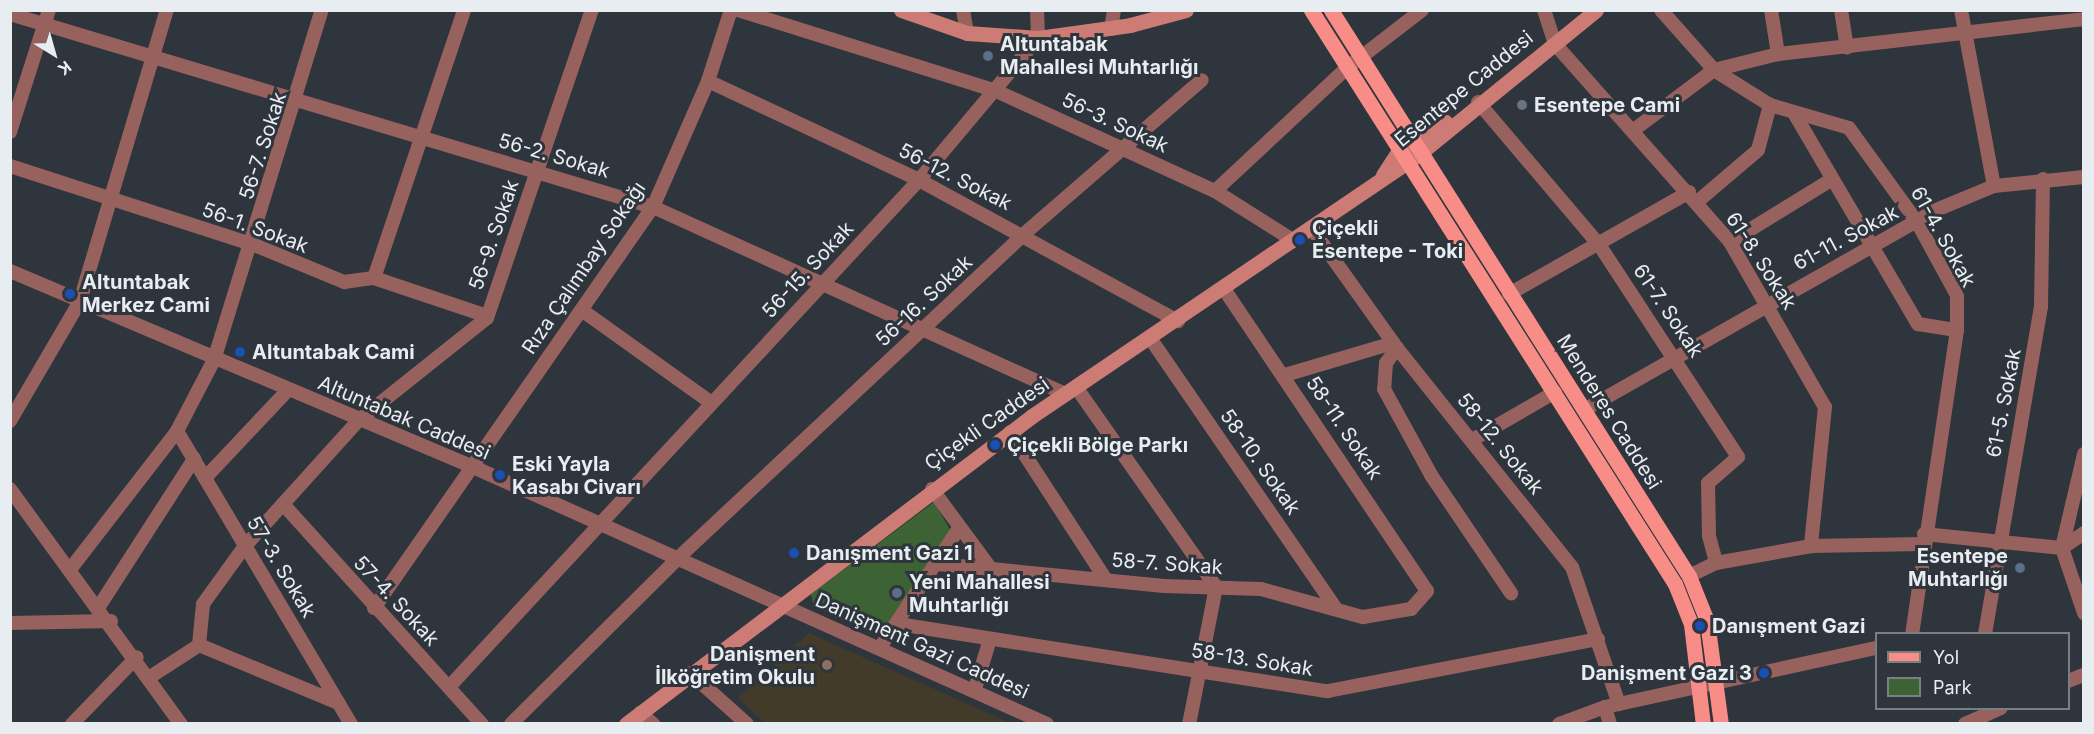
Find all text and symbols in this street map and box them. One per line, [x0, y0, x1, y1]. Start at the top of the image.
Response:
north arrow [24, 24, 84, 84]
street label: Esentepe Caddesi [1390, 26, 1538, 152]
place label: Altuntabak Mahallesi Muhtarlığı [1000, 33, 1198, 80]
marker: Altuntabak Mahallesi Muhtarlığı [981, 49, 995, 63]
text: K [54, 57, 75, 80]
street label: 56-3. Sokak [1058, 88, 1172, 158]
street label: 56-7. Sokak [234, 89, 292, 203]
place label: Esentepe Cami [1534, 93, 1680, 117]
marker: Esentepe Cami [1515, 98, 1529, 112]
street label: 56-2. Sokak [496, 129, 612, 183]
street label: 56-12. Sokak [895, 138, 1015, 216]
street label: 56-9. Sokak [464, 177, 524, 293]
street label: Rıza Çalımbay Sokağı [517, 177, 651, 359]
street label: 61-4. Sokak [1906, 182, 1980, 292]
street label: 56-1. Sokak [199, 198, 311, 258]
street label: 61-11. Sokak [1789, 200, 1903, 276]
street label: 61-8. Sokak [1721, 208, 1801, 314]
place label: Çiçekli Esentepe - Toki [1312, 216, 1463, 263]
street label: 56-15. Sokak [757, 217, 859, 323]
marker: Çiçekli Esentepe - Toki [1293, 233, 1307, 247]
street label: 56-16. Sokak [871, 250, 977, 352]
street label: 61-7. Sokak [1628, 260, 1708, 362]
place label: Altuntabak Merkez Cami [82, 270, 210, 317]
marker: Altuntabak Merkez Cami [63, 287, 77, 301]
street label: Menderes Caddesi [1552, 330, 1666, 494]
place label: Altuntabak Cami [252, 340, 415, 364]
marker: Altuntabak Cami [233, 345, 247, 359]
street label: 61-5. Sokak [1982, 346, 2026, 460]
street label: Altuntabak Caddesi [314, 371, 494, 465]
street label: Çiçekli Caddesi [920, 372, 1054, 476]
street label: 58-11. Sokak [1301, 372, 1387, 484]
street label: 58-12. Sokak [1452, 388, 1548, 500]
street label: 58-10. Sokak [1215, 405, 1305, 519]
place label: Çiçekli Bölge Parkı [1007, 433, 1188, 457]
marker: Çiçekli Bölge Parkı [988, 438, 1002, 452]
place label: Eski Yayla Kasabı Civarı [512, 452, 641, 499]
marker: Eski Yayla Kasabı Civarı [493, 468, 507, 482]
street label: 57-3. Sokak [241, 512, 321, 622]
place label: Danışment Gazi 1 [806, 541, 973, 565]
place label: Esentepe Muhtarlığı [1908, 544, 2008, 591]
marker: Danışment Gazi 1 [787, 546, 801, 560]
street label: 58-7. Sokak [1111, 548, 1223, 580]
street label: 57-4. Sokak [348, 551, 444, 651]
marker: Esentepe Muhtarlığı [2013, 561, 2027, 575]
place label: Yeni Mahallesi Muhtarlığı [909, 570, 1050, 617]
marker: Yeni Mahallesi Muhtarlığı [890, 586, 904, 600]
street label: Danişment Gazi Caddesi [812, 588, 1032, 704]
place label: Danışment Gazi [1712, 614, 1865, 638]
marker: Danışment Gazi [1693, 619, 1707, 633]
legend [1875, 632, 2070, 710]
street label: 58-13. Sokak [1189, 639, 1315, 681]
place label: Danişment İlköğretim Okulu [655, 642, 815, 689]
text: Yol [1933, 647, 1959, 668]
marker: Danişment İlköğretim Okulu [820, 658, 834, 672]
place label: Danişment Gazi 3 [1581, 661, 1752, 685]
marker: Danişment Gazi 3 [1757, 666, 1771, 680]
text: Park [1933, 677, 1972, 698]

